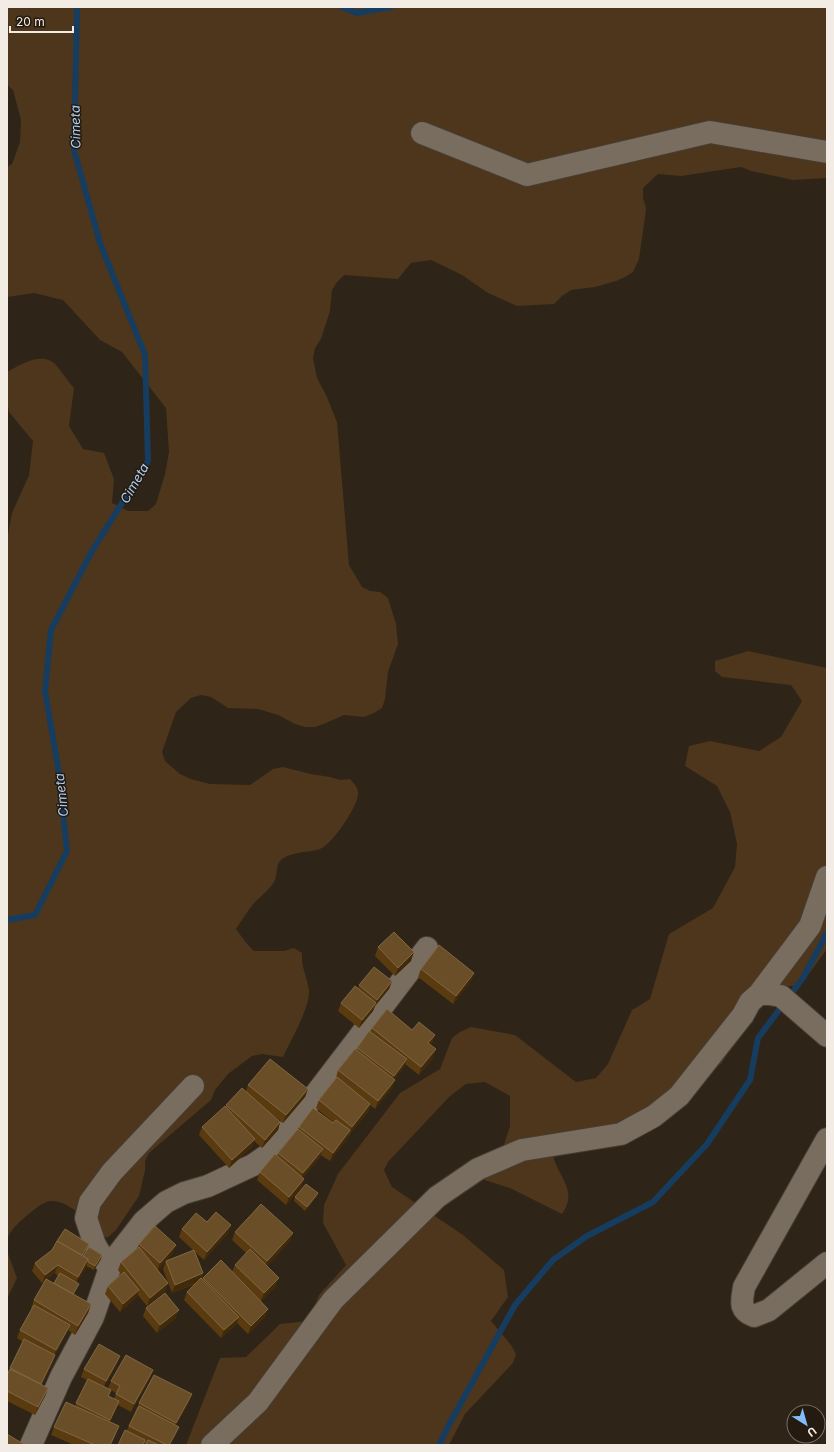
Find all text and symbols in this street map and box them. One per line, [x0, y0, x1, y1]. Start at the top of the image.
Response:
scale bar [10, 8, 73, 34]
text: 20 m [16, 14, 45, 29]
water label: Cimeta [67, 105, 83, 149]
water label: Cimeta [116, 460, 152, 506]
water label: Cimeta [51, 772, 71, 818]
north arrow [786, 1404, 826, 1444]
text: U [805, 1424, 819, 1440]

